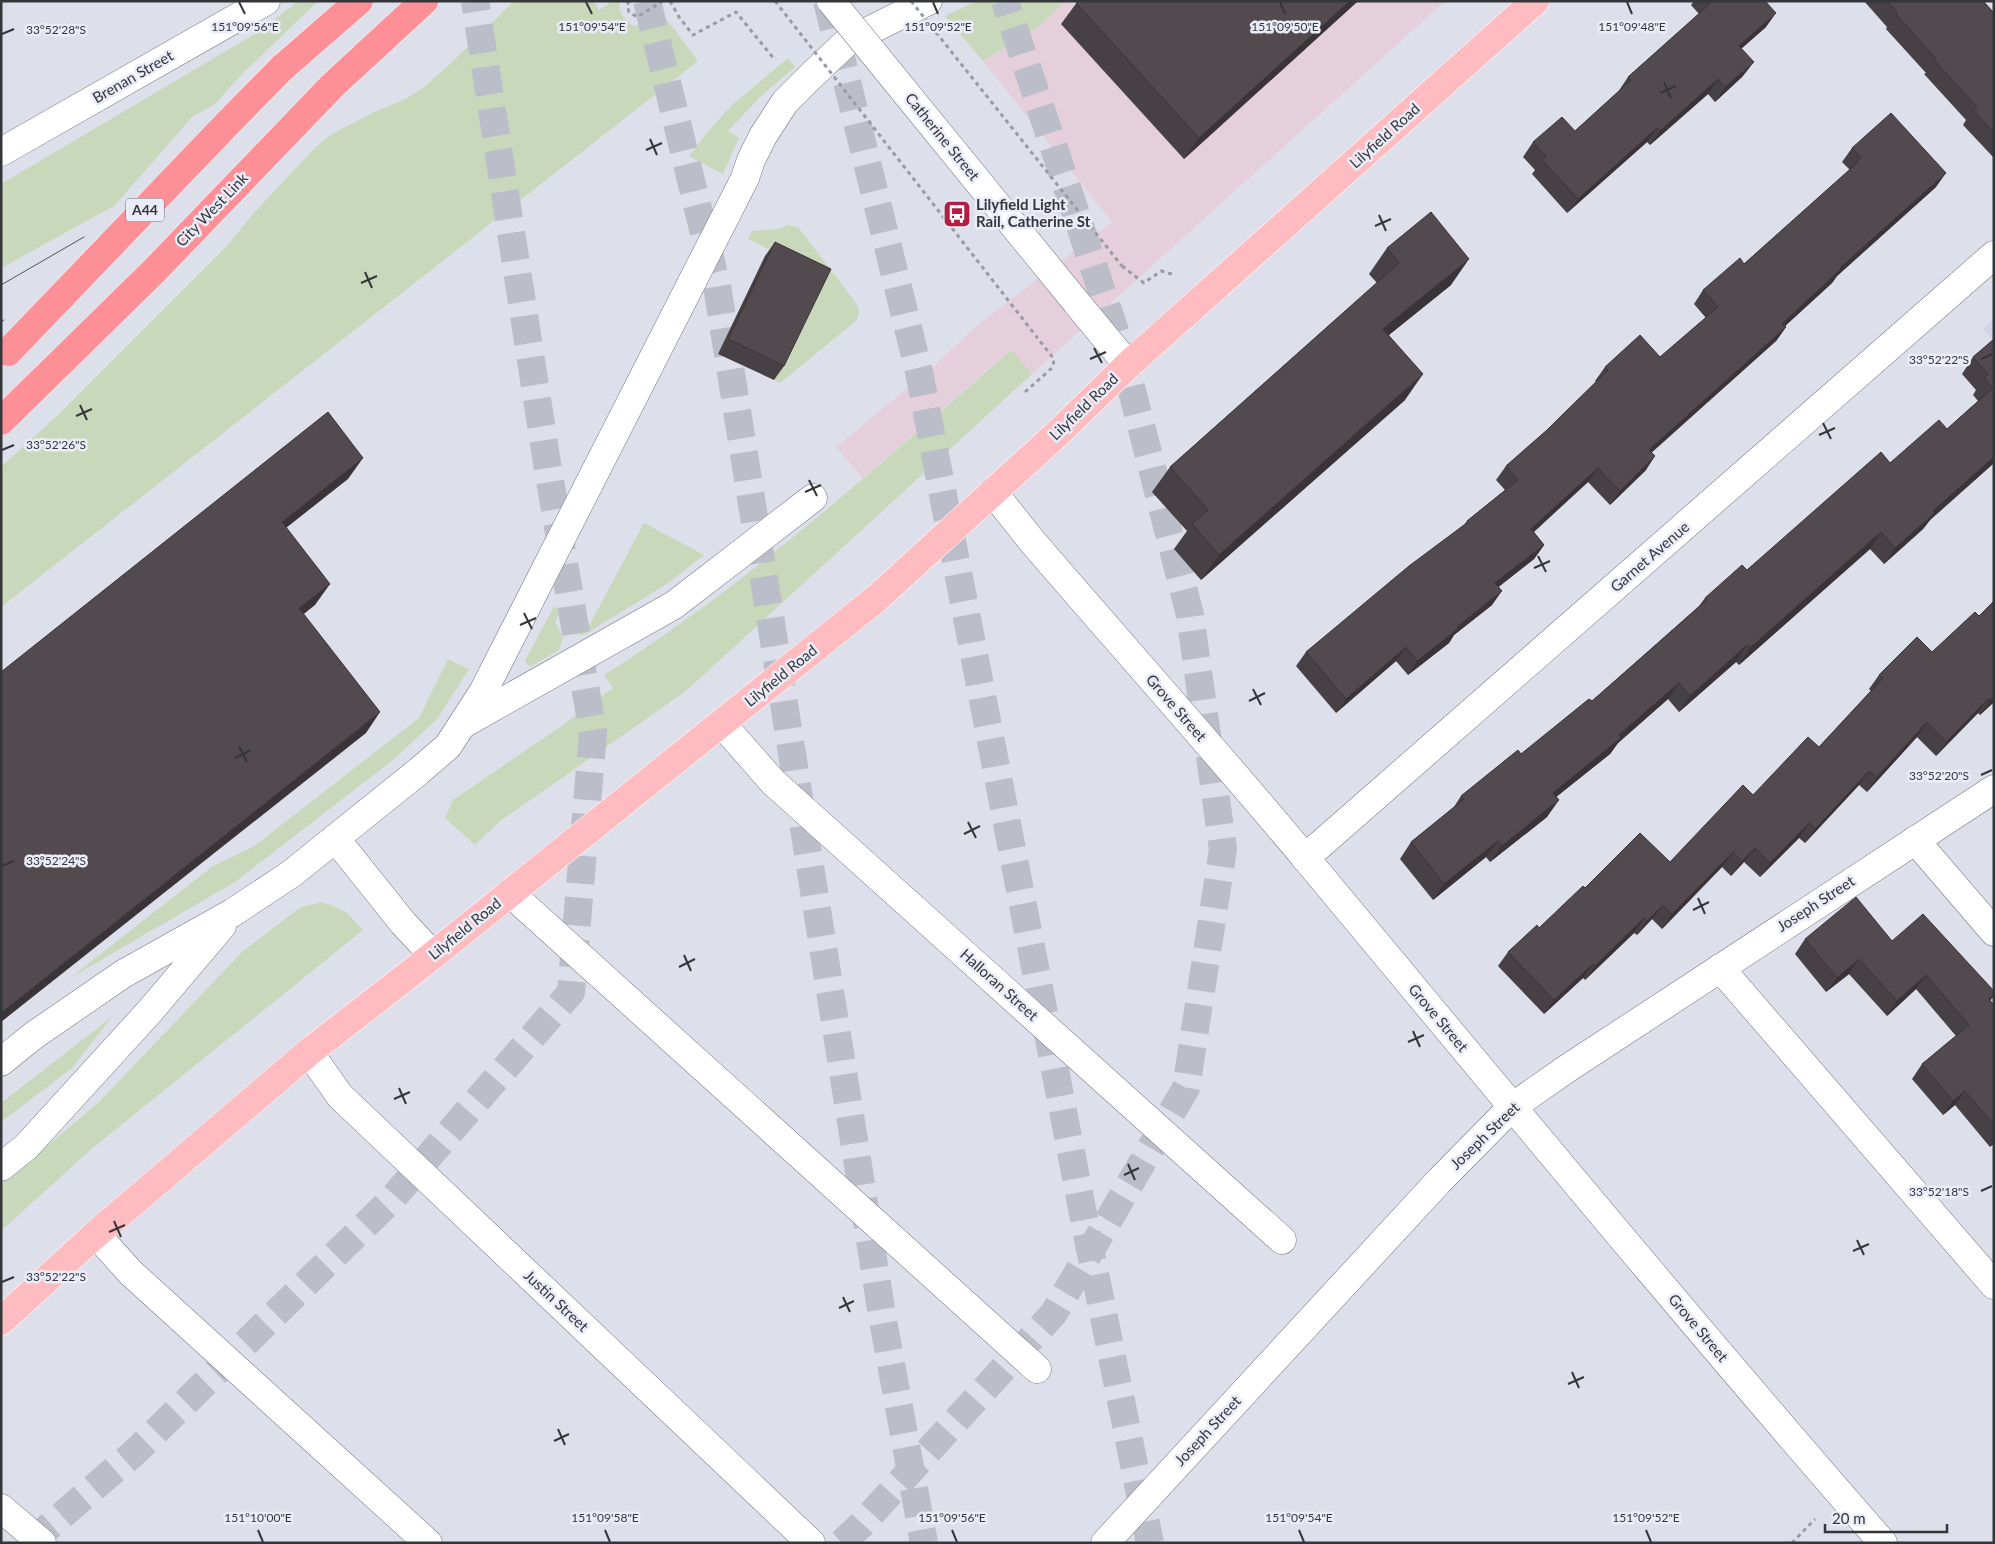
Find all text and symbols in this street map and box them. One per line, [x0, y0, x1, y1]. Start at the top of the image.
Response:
text: 151°09'56"E [211, 19, 279, 34]
text: 151°09'54"E [558, 19, 626, 34]
text: 151°09'52"E [904, 19, 972, 34]
text: 151°09'50"E [1251, 19, 1319, 34]
text: 151°09'48"E [1598, 19, 1666, 34]
text: 33°52'28"S [26, 22, 86, 37]
street label: Brenan Street [89, 45, 177, 106]
street label: Catherine Street [902, 89, 984, 184]
street label: Lilyfield Road [1346, 99, 1423, 171]
street label: City West Link [172, 168, 251, 250]
place label: Lilyfield Light Rail, Catherine St [976, 195, 1091, 230]
road number: A44 [126, 198, 164, 222]
bus stop icon: Lilyfield Light Rail, Catherine St [942, 199, 972, 229]
text: 33°52'22"S [1909, 352, 1969, 367]
street label: Lilyfield Road [1045, 369, 1121, 443]
text: 33°52'26"S [26, 437, 86, 452]
street label: Garnet Avenue [1606, 517, 1692, 595]
street label: Lilyfield Road [740, 640, 820, 710]
street label: Grove Street [1143, 670, 1211, 745]
text: 33°52'20"S [1909, 768, 1969, 783]
text: 33°52'24"S [26, 853, 86, 868]
street label: Joseph Street [1773, 871, 1858, 935]
street label: Lilyfield Road [424, 893, 504, 963]
street label: Halloran Street [957, 945, 1043, 1024]
street label: Grove Street [1405, 980, 1473, 1055]
street label: Joseph Street [1446, 1097, 1523, 1173]
text: 33°52'18"S [1909, 1184, 1969, 1199]
street label: Justin Street [521, 1266, 593, 1335]
text: 33°52'22"S [26, 1269, 86, 1284]
street label: Grove Street [1665, 1290, 1733, 1365]
street label: Joseph Street [1170, 1391, 1245, 1469]
scale bar [1825, 1502, 1948, 1534]
text: 20 m [1832, 1509, 1866, 1527]
text: 151°10'00"E [224, 1510, 292, 1525]
text: 151°09'58"E [571, 1510, 639, 1525]
text: 151°09'56"E [918, 1510, 986, 1525]
text: 151°09'54"E [1265, 1510, 1333, 1525]
text: 151°09'52"E [1612, 1510, 1680, 1525]

